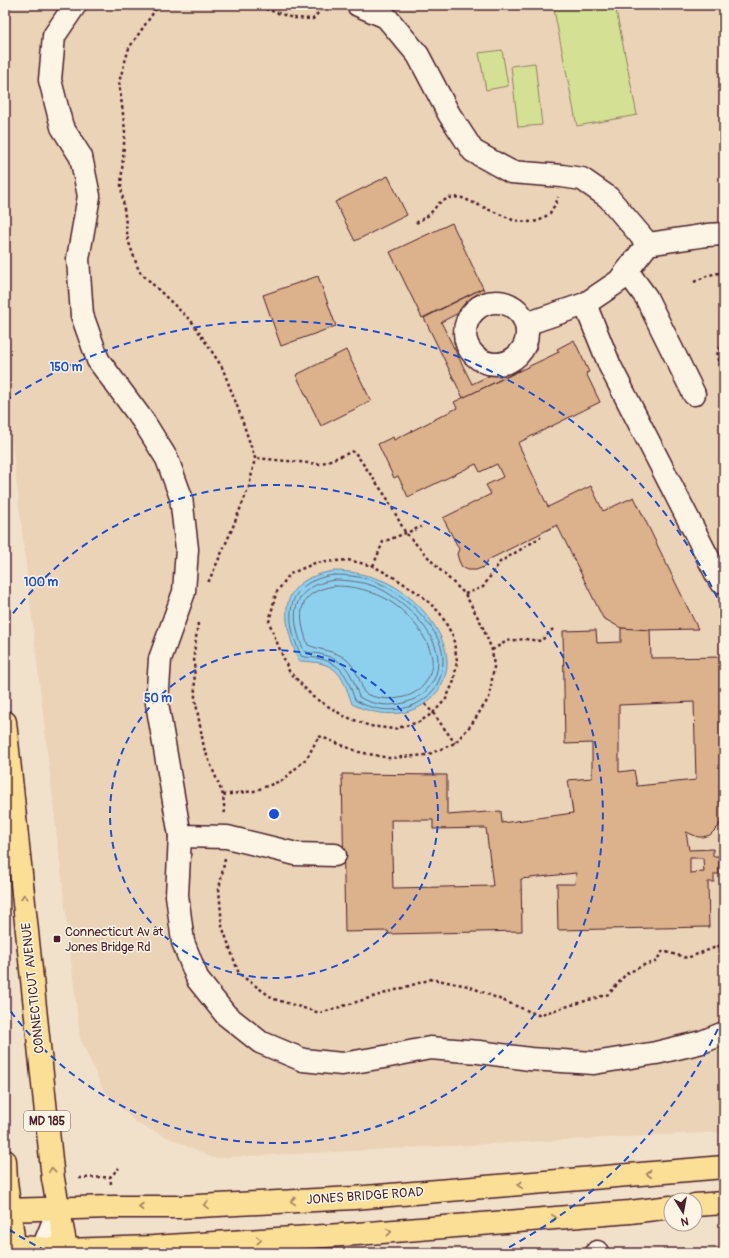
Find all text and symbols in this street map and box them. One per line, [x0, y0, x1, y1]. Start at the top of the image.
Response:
text: 150 m [50, 360, 83, 375]
text: 100 m [24, 575, 59, 590]
text: 50 m [144, 691, 172, 706]
centre of rings [267, 807, 281, 821]
one-way arrow [19, 894, 28, 901]
street label: CONNECTICUT AVENUE [18, 922, 48, 1054]
place label: Connecticut Av at Jones Bridge Rd [65, 924, 164, 955]
marker: Connecticut Av at Jones Bridge Rd [52, 934, 62, 944]
road number: MD 185 [24, 1111, 70, 1131]
one-way arrow [48, 1167, 57, 1173]
one-way arrow [646, 1169, 652, 1178]
one-way arrow [517, 1180, 523, 1189]
street label: JONES BRIDGE ROAD [306, 1184, 424, 1208]
north arrow [663, 1192, 703, 1232]
one-way arrow [290, 1197, 296, 1205]
one-way arrow [203, 1201, 209, 1210]
one-way arrow [138, 1203, 144, 1211]
one-way arrow [551, 1213, 558, 1222]
text: N [679, 1214, 690, 1229]
one-way arrow [386, 1227, 392, 1236]
one-way arrow [256, 1236, 262, 1245]

